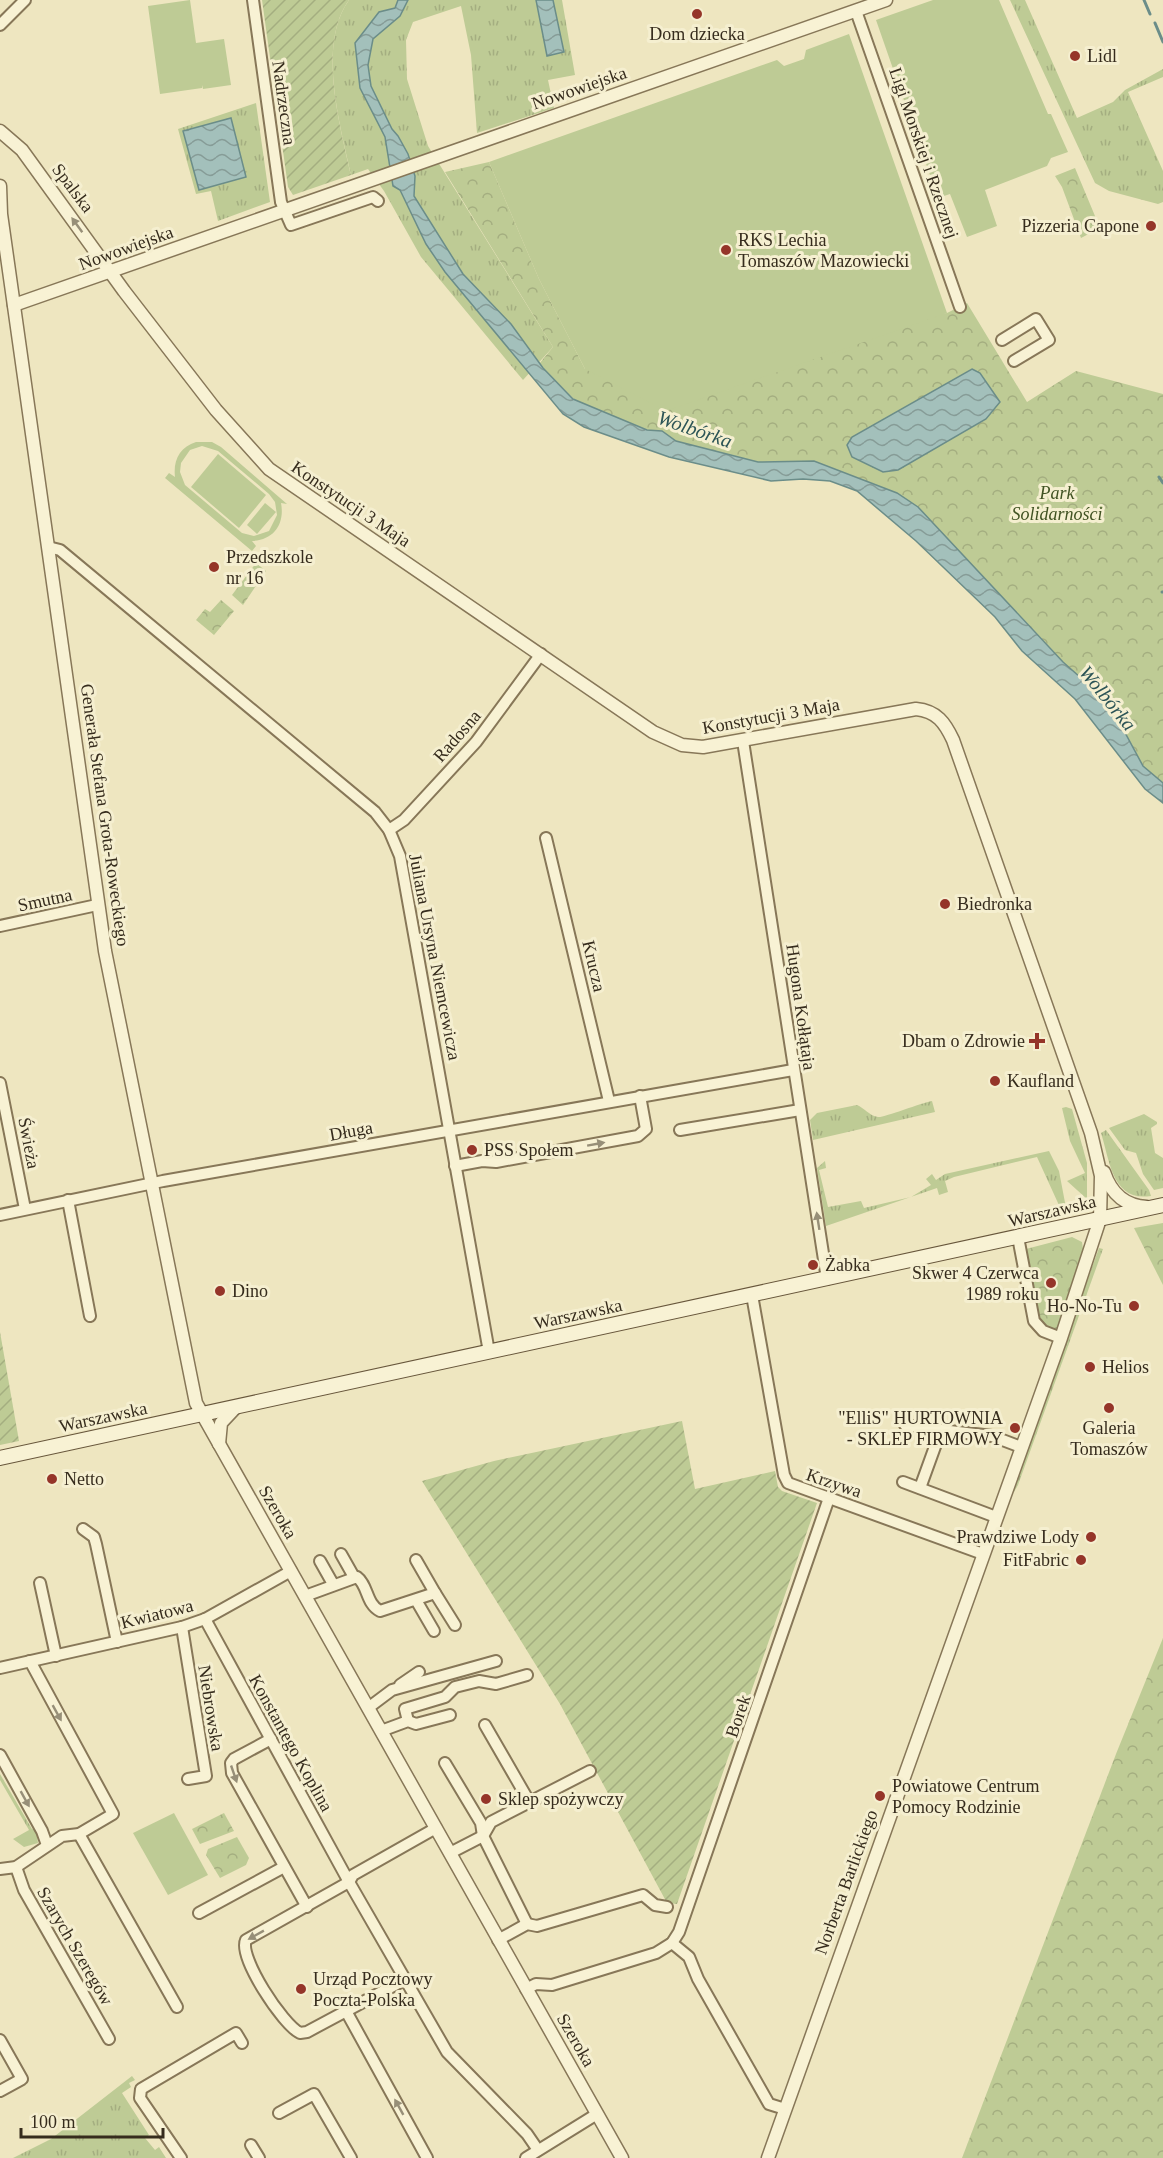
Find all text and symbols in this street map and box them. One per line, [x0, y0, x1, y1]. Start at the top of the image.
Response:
marker: Dom dziecka [690, 7, 704, 21]
place label: Dom dziecka [649, 24, 745, 44]
place label: Lidl [1087, 46, 1117, 66]
marker: Lidl [1068, 49, 1082, 63]
street label: Nadrzeczna [268, 60, 300, 146]
street label: Nowowiejska [529, 62, 629, 114]
street label: Ligi Morskiej i Rzecznej [885, 65, 963, 241]
street label: Spalska [48, 160, 98, 216]
place label: Pizzeria Capone [1022, 216, 1139, 236]
one-way arrow [72, 217, 84, 232]
marker: Pizzeria Capone [1144, 219, 1158, 233]
street label: Nowowiejska [76, 222, 176, 274]
place label: RKS Lechia Tomaszów Mazowiecki [738, 230, 909, 271]
marker: RKS Lechia Tomaszów Mazowiecki [719, 243, 733, 257]
water label: Wolbórka [655, 406, 735, 452]
street label: Konstytucji 3 Maja [288, 457, 414, 551]
park label: Park Solidarności [1011, 483, 1103, 524]
place label: Przedszkole nr 16 [226, 547, 313, 588]
marker: Przedszkole nr 16 [207, 560, 221, 574]
water label: Wolbórka [1075, 661, 1141, 735]
street label: Generała Stefana Grota-Roweckiego [77, 682, 133, 948]
street label: Konstytucji 3 Maja [701, 694, 841, 738]
street label: Radosna [429, 706, 485, 766]
street label: Juliana Ursyna Niemcewicza [405, 852, 465, 1062]
street label: Smutna [16, 884, 74, 916]
place label: Biedronka [957, 894, 1032, 914]
marker: Biedronka [938, 897, 952, 911]
street label: Krucza [578, 938, 610, 994]
street label: Hugona Kołłątaja [782, 942, 820, 1072]
place label: Dbam o Zdrowie [902, 1031, 1025, 1051]
marker: Dbam o Zdrowie [1030, 1034, 1044, 1048]
place label: Kaufland [1007, 1071, 1074, 1091]
marker: Kaufland [988, 1074, 1002, 1088]
street label: Świeża [14, 1115, 45, 1170]
street label: Długa [328, 1117, 374, 1145]
one-way arrow [586, 1139, 605, 1148]
place label: PSS Społem [484, 1140, 574, 1160]
marker: PSS Społem [465, 1143, 479, 1157]
street label: Warszawska [1006, 1191, 1098, 1231]
one-way arrow [813, 1211, 822, 1230]
place label: Żabka [825, 1255, 870, 1275]
marker: Żabka [806, 1258, 820, 1272]
place label: Skwer 4 Czerwca 1989 roku [912, 1263, 1039, 1304]
marker: Skwer 4 Czerwca 1989 roku [1044, 1276, 1058, 1290]
place label: Dino [232, 1281, 268, 1301]
marker: Dino [213, 1284, 227, 1298]
street label: Warszawska [532, 1295, 624, 1333]
place label: Ho-No-Tu [1047, 1296, 1122, 1316]
marker: Ho-No-Tu [1127, 1299, 1141, 1313]
place label: Helios [1102, 1357, 1149, 1377]
marker: Helios [1083, 1360, 1097, 1374]
street label: Warszawska [57, 1398, 149, 1436]
marker: Galeria Tomaszów [1102, 1401, 1116, 1415]
place label: "ElliS" HURTOWNIA - SKLEP FIRMOWY [838, 1408, 1003, 1449]
place label: Galeria Tomaszów [1070, 1418, 1148, 1459]
marker: "ElliS" HURTOWNIA - SKLEP FIRMOWY [1008, 1421, 1022, 1435]
street label: Krzywa [804, 1464, 864, 1502]
place label: Netto [64, 1469, 104, 1489]
marker: Netto [45, 1472, 59, 1486]
street label: Szeroka [255, 1482, 301, 1542]
place label: Prawdziwe Lody [957, 1527, 1079, 1547]
marker: Prawdziwe Lody [1084, 1530, 1098, 1544]
place label: FitFabric [1003, 1550, 1069, 1570]
marker: FitFabric [1074, 1553, 1088, 1567]
street label: Kwiatowa [119, 1595, 195, 1633]
street label: Niebrowska [194, 1663, 228, 1753]
street label: Konstantego Koplina [245, 1671, 337, 1815]
street label: Borek [721, 1692, 755, 1740]
one-way arrow [52, 1705, 62, 1722]
one-way arrow [230, 1765, 239, 1783]
place label: Powiatowe Centrum Pomocy Rodzinie [892, 1776, 1039, 1817]
place label: Sklep spożywczy [498, 1789, 623, 1809]
marker: Powiatowe Centrum Pomocy Rodzinie [873, 1789, 887, 1803]
one-way arrow [20, 1791, 30, 1808]
marker: Sklep spożywczy [479, 1792, 493, 1806]
street label: Norberta Barlickiego [811, 1807, 881, 1957]
street label: Szarych Szeregów [33, 1883, 117, 2009]
one-way arrow [247, 1930, 264, 1940]
place label: Urząd Pocztowy Poczta-Polska [313, 1969, 432, 2010]
marker: Urząd Pocztowy Poczta-Polska [294, 1982, 308, 1996]
street label: Szeroka [553, 2010, 599, 2070]
one-way arrow [394, 2098, 404, 2115]
scale bar [21, 2101, 164, 2139]
text: 100 m [30, 2112, 76, 2132]

